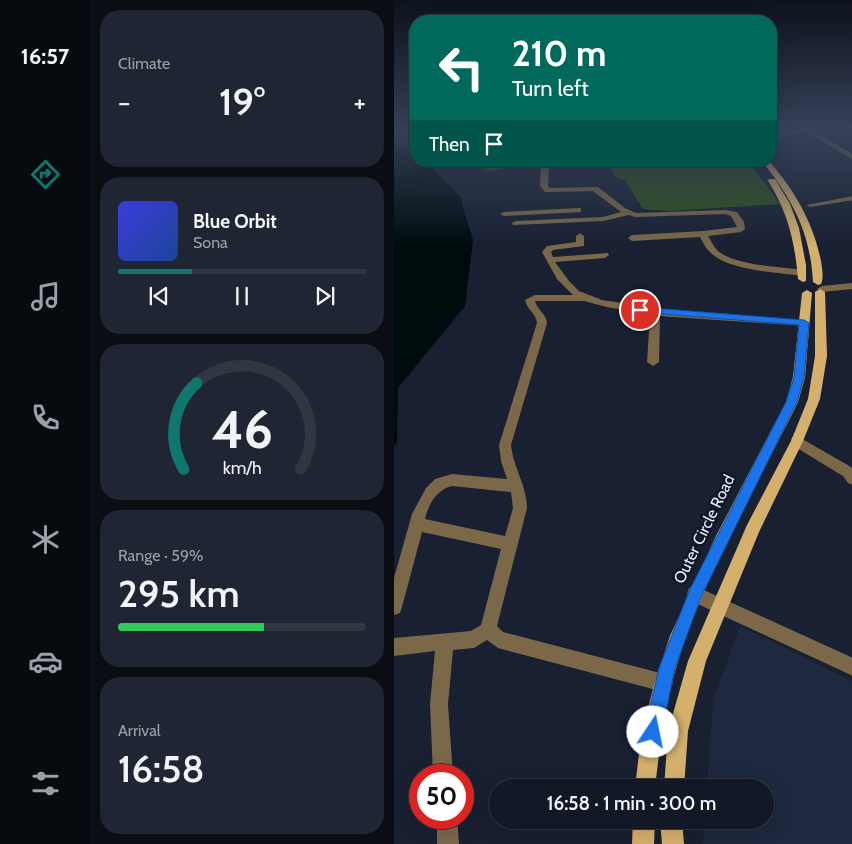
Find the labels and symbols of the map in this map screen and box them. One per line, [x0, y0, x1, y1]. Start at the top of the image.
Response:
pin [619, 289, 661, 331]
street label: Outer Circle Road [669, 471, 739, 587]
position arrow [626, 705, 678, 757]
speed limit sign: 50 [409, 764, 474, 829]

